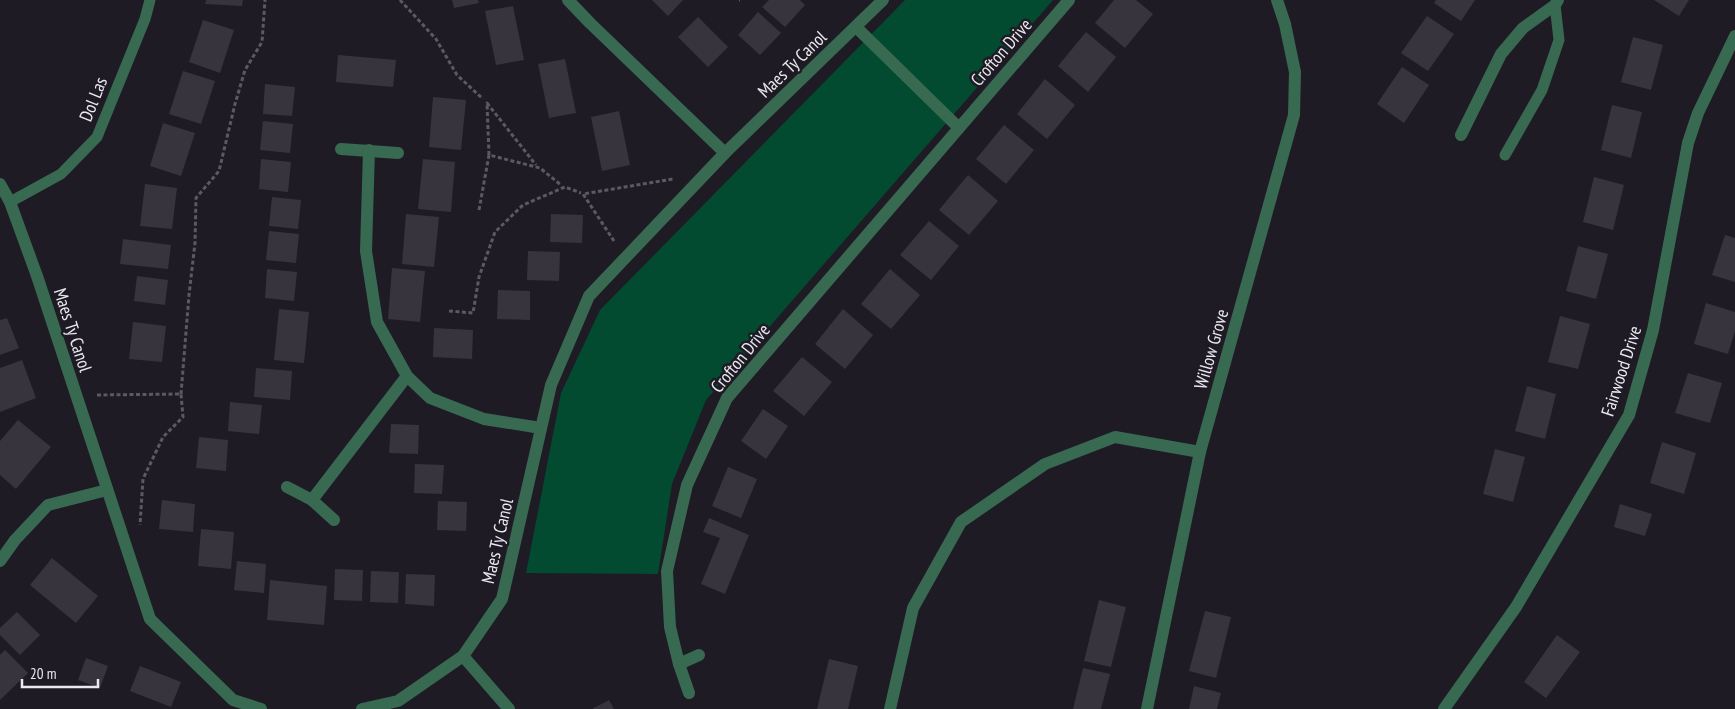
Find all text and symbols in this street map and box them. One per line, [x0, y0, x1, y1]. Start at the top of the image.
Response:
street label: Crofton Drive [965, 14, 1037, 90]
street label: Maes Ty Canol [753, 25, 832, 102]
street label: Dol Las [74, 73, 112, 125]
street label: Maes Ty Canol [49, 285, 98, 376]
street label: Willow Grove [1189, 306, 1233, 392]
street label: Crofton Drive [705, 319, 775, 397]
street label: Fairwood Drive [1596, 323, 1646, 419]
street label: Maes Ty Canol [476, 495, 518, 586]
scale bar [22, 656, 99, 688]
text: 20 m [30, 664, 56, 683]

